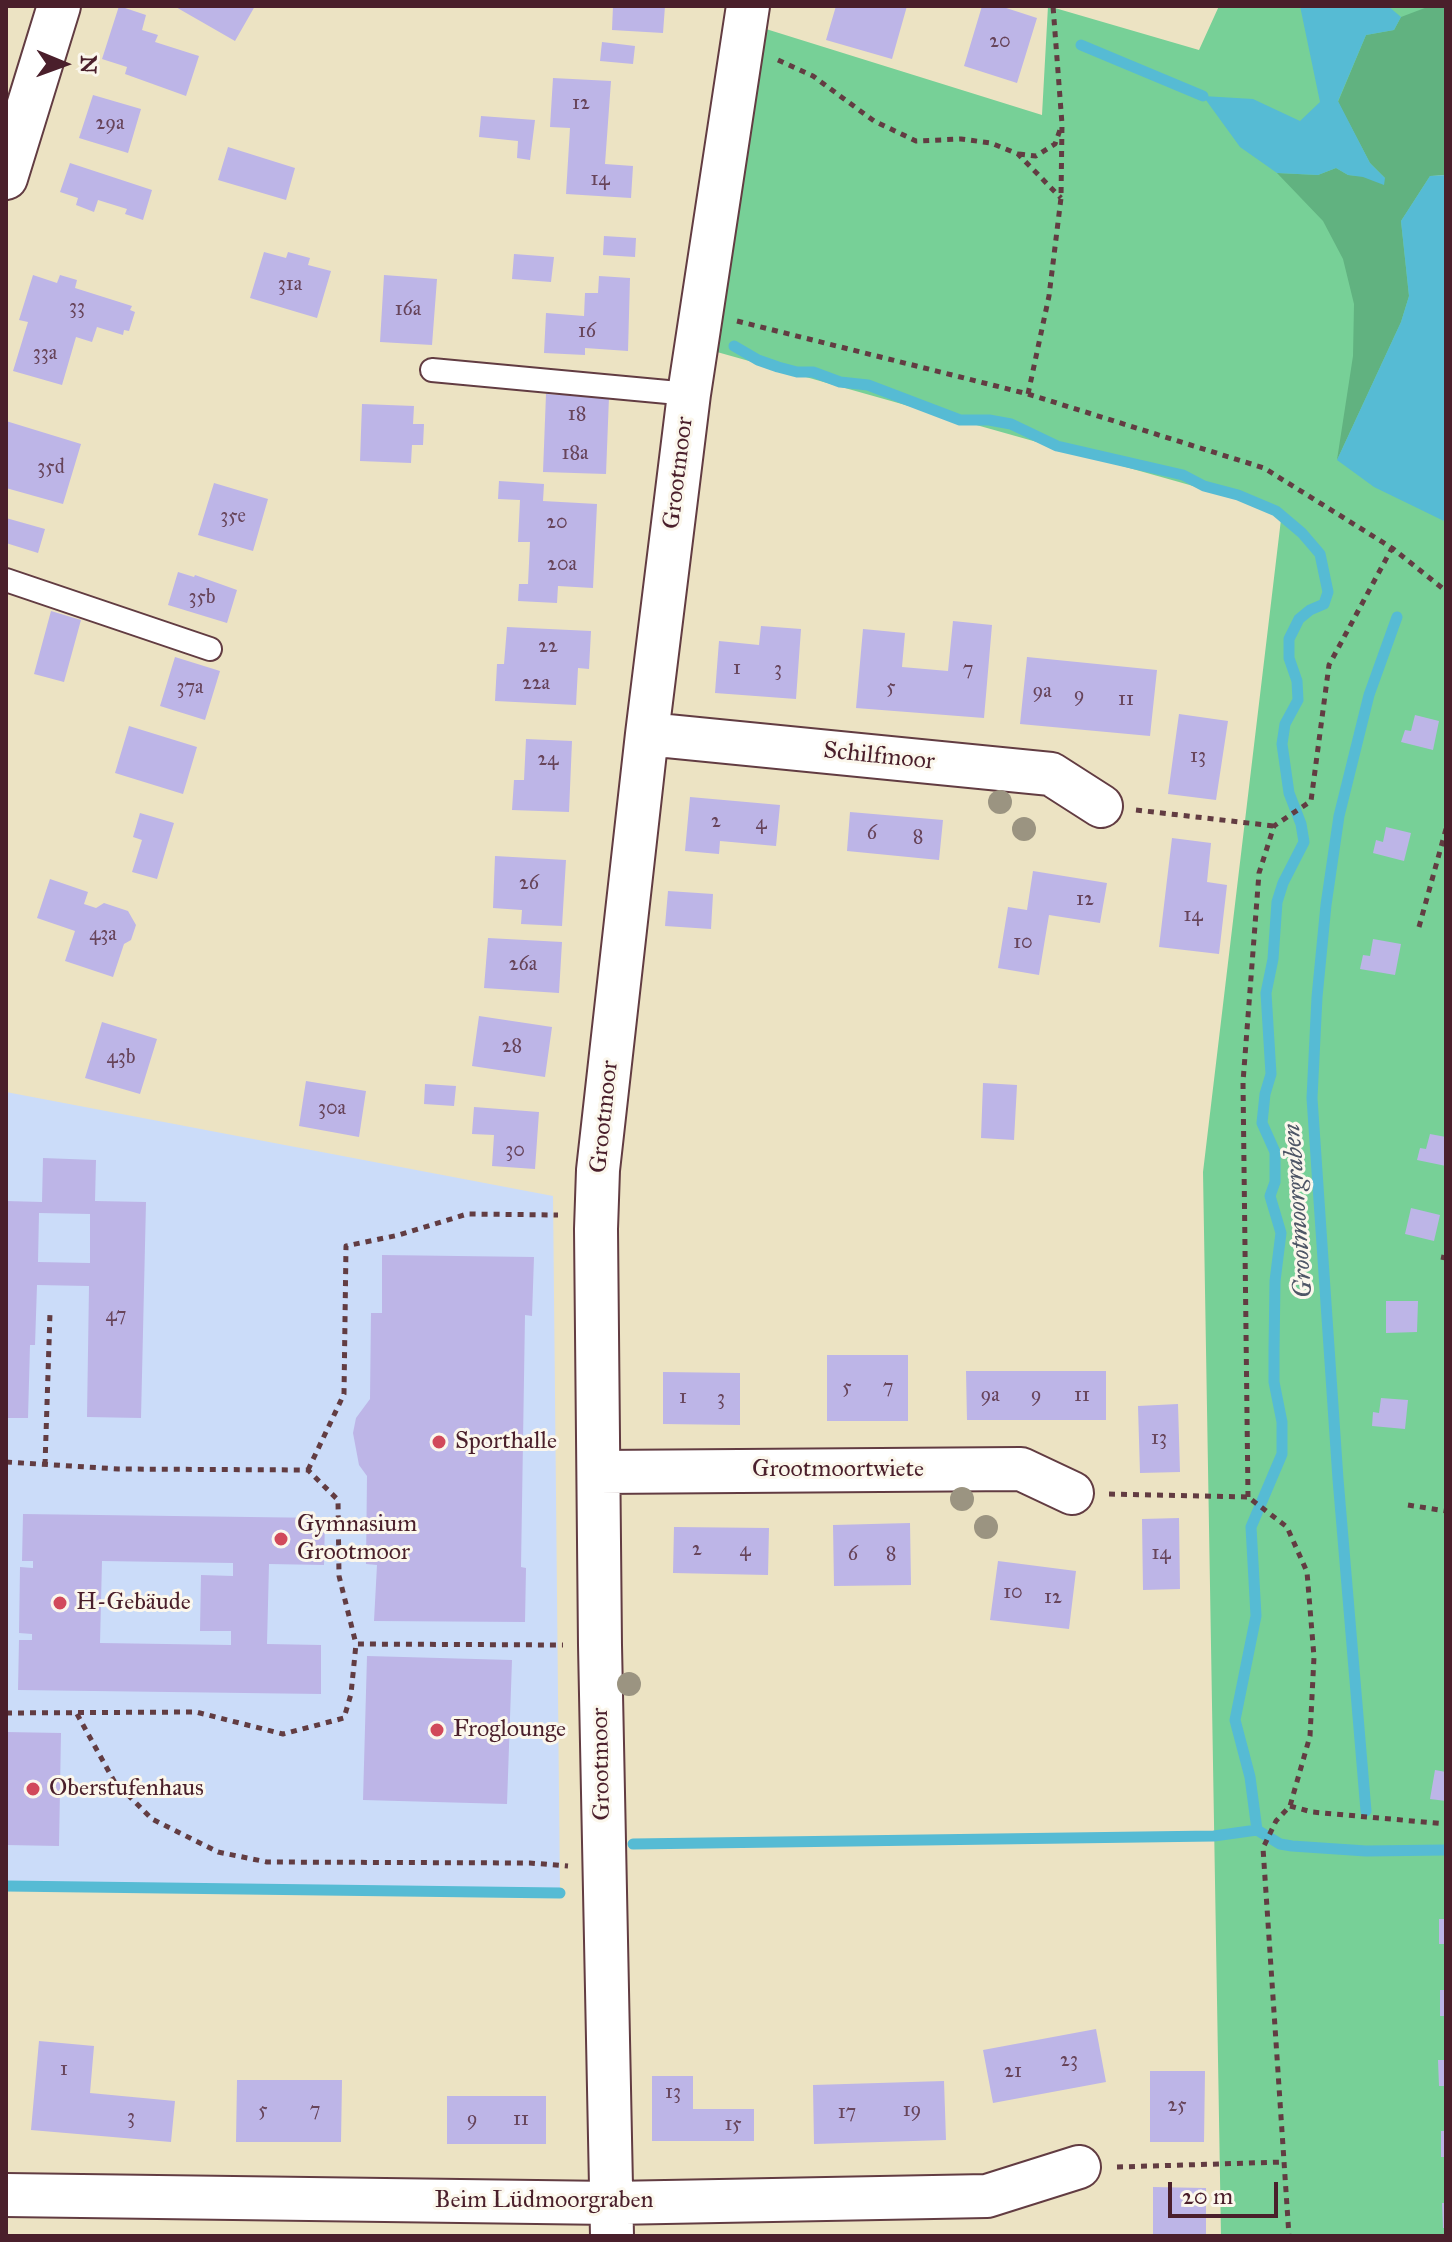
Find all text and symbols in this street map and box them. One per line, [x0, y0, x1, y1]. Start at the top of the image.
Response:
north arrow [24, 24, 104, 104]
house number: 20 [989, 30, 1011, 54]
text: N [75, 55, 102, 74]
house number: 12 [572, 92, 590, 116]
house number: 29a [95, 112, 125, 136]
house number: 14 [590, 168, 610, 192]
house number: 31a [278, 273, 302, 297]
house number: 33 [69, 296, 85, 320]
house number: 16a [395, 298, 421, 322]
house number: 16 [578, 320, 596, 344]
house number: 33a [33, 342, 57, 366]
house number: 18 [568, 403, 586, 427]
street label: Grootmoor [658, 415, 700, 531]
house number: 18a [562, 442, 588, 466]
house number: 35d [37, 456, 65, 480]
house number: 35e [220, 505, 246, 529]
house number: 20 [546, 511, 568, 535]
house number: 20a [547, 553, 577, 577]
house number: 35b [188, 586, 216, 610]
house number: 22 [538, 635, 558, 659]
house number: 1 [733, 657, 741, 681]
house number: 3 [774, 658, 782, 682]
house number: 7 [963, 658, 973, 682]
house number: 22a [522, 672, 550, 696]
house number: 37a [176, 676, 204, 700]
house number: 5 [886, 676, 896, 700]
house number: 9a [1032, 680, 1052, 704]
house number: 9 [1074, 684, 1084, 708]
house number: 11 [1118, 688, 1134, 712]
street label: Schilfmoor [822, 737, 936, 777]
house number: 13 [1190, 745, 1206, 769]
house number: 24 [537, 748, 559, 772]
house number: 2 [711, 810, 721, 834]
house number: 4 [755, 812, 767, 836]
house number: 6 [867, 822, 877, 846]
house number: 8 [913, 826, 923, 850]
house number: 26 [519, 872, 539, 896]
house number: 12 [1076, 888, 1094, 912]
house number: 14 [1183, 904, 1203, 928]
house number: 43a [89, 923, 117, 947]
house number: 10 [1013, 931, 1033, 955]
house number: 26a [509, 953, 537, 977]
house number: 28 [502, 1035, 522, 1059]
house number: 43b [107, 1046, 135, 1070]
street label: Grootmoor [585, 1059, 625, 1175]
house number: 30a [318, 1097, 346, 1121]
water label: Grootmoorgraben [1277, 1123, 1321, 1299]
house number: 30 [505, 1139, 525, 1163]
house number: 47 [106, 1304, 126, 1328]
house number: 5 [842, 1376, 852, 1400]
house number: 7 [883, 1376, 893, 1400]
house number: 9a [980, 1384, 1000, 1408]
house number: 9 [1031, 1384, 1041, 1408]
house number: 11 [1074, 1384, 1090, 1408]
house number: 1 [679, 1386, 687, 1410]
house number: 3 [717, 1387, 725, 1411]
house number: 13 [1151, 1427, 1167, 1451]
place label: Sporthalle [455, 1428, 557, 1456]
marker: Sporthalle [430, 1433, 448, 1451]
street label: Grootmoortwiete [752, 1456, 924, 1484]
place label: Gymnasium Grootmoor [297, 1511, 417, 1567]
marker: Gymnasium Grootmoor [272, 1530, 290, 1548]
house number: 2 [692, 1538, 702, 1562]
house number: 4 [739, 1539, 751, 1563]
house number: 14 [1151, 1542, 1171, 1566]
house number: 6 [848, 1543, 858, 1567]
house number: 8 [886, 1543, 896, 1567]
house number: 10 [1003, 1581, 1023, 1605]
house number: 12 [1044, 1586, 1062, 1610]
place label: H-Gebäude [76, 1589, 191, 1617]
marker: H-Gebäude [51, 1594, 69, 1612]
street label: Grootmoor [587, 1707, 617, 1821]
place label: Froglounge [453, 1716, 566, 1744]
marker: Froglounge [428, 1721, 446, 1739]
place label: Oberstufenhaus [49, 1775, 204, 1803]
marker: Oberstufenhaus [24, 1780, 42, 1798]
house number: 23 [1060, 2049, 1078, 2073]
house number: 1 [60, 2058, 68, 2082]
house number: 21 [1004, 2060, 1022, 2084]
house number: 13 [665, 2081, 681, 2105]
house number: 25 [1167, 2094, 1187, 2118]
house number: 5 [258, 2099, 268, 2123]
house number: 7 [310, 2099, 320, 2123]
house number: 19 [903, 2099, 921, 2123]
house number: 17 [838, 2101, 856, 2125]
house number: 3 [127, 2106, 135, 2130]
house number: 9 [467, 2108, 477, 2132]
house number: 11 [513, 2108, 529, 2132]
house number: 15 [724, 2113, 742, 2137]
scale bar [1172, 2166, 1282, 2216]
text: 20 m [1182, 2181, 1233, 2211]
street label: Beim Lüdmoorgraben [435, 2187, 653, 2215]

